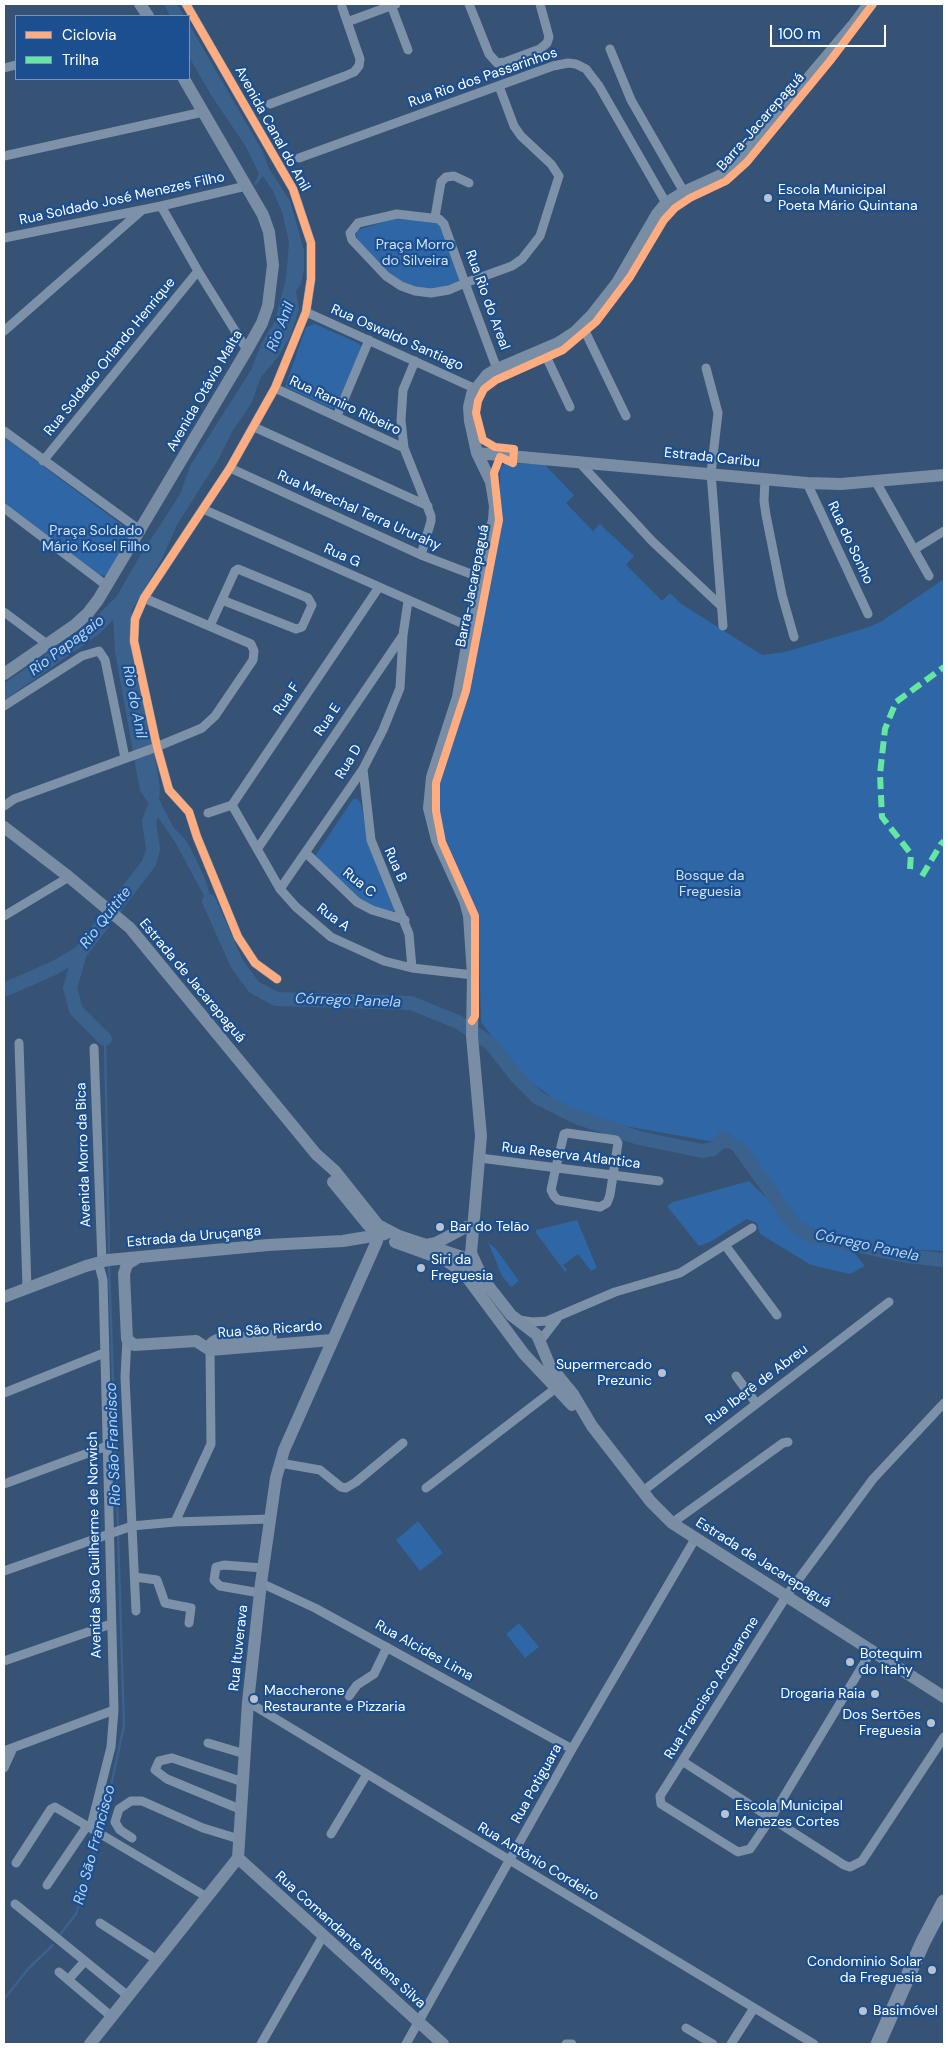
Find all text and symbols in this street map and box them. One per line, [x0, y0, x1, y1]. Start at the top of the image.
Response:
legend [15, 15, 190, 80]
scale bar [773, 15, 889, 47]
text: 100 m [778, 24, 821, 44]
text: Ciclovia [62, 25, 116, 45]
street label: Rua Rio dos Passarinhos [406, 45, 560, 111]
text: Trilha [62, 50, 99, 70]
street label: Avenida Canal do Anil [231, 64, 313, 194]
street label: Barra-Jacarepaguá [714, 69, 808, 175]
street label: Rua Soldado José Menezes Filho [18, 169, 226, 229]
place label: Escola Municipal Poeta Mário Quintana [778, 182, 918, 214]
marker: Escola Municipal Poeta Mário Quintana [762, 192, 774, 204]
park label: Praça Morro do Silveira [376, 237, 454, 270]
street label: Rua Rio do Areal [461, 248, 513, 352]
street label: Rua Soldado Orlando Henrique [41, 274, 179, 440]
water label: Rio Anil [263, 300, 299, 354]
street label: Rua Oswaldo Santiago [328, 301, 466, 375]
street label: Avenida Otávio Malta [163, 327, 247, 455]
street label: Rua Ramiro Ribeiro [287, 373, 403, 439]
street label: Estrada Caribu [663, 445, 761, 471]
street label: Rua Marechal Terra Ururahy [275, 467, 443, 555]
street label: Rua do Sonho [824, 499, 876, 587]
park label: Praça Soldado Mário Kosel Filho [42, 523, 150, 556]
street label: Barra-Jacarepaguá [453, 523, 493, 649]
street label: Rua G [321, 541, 363, 571]
water label: Rio Papagaio [26, 612, 108, 680]
water label: Rio do Anil [118, 664, 150, 740]
street label: Rua F [270, 680, 304, 718]
street label: Rua E [311, 701, 345, 739]
street label: Rua D [332, 742, 366, 782]
street label: Rua B [380, 845, 410, 885]
street label: Rua C [339, 865, 379, 901]
park label: Bosque da Freguesia [676, 868, 744, 900]
water label: Rio Quitite [76, 884, 136, 952]
street label: Rua A [313, 900, 353, 936]
street label: Estrada de Jacarepaguá [135, 916, 249, 1046]
water label: Córrego Panela [295, 990, 401, 1012]
street label: Avenida Morro da Bica [73, 1082, 95, 1228]
street label: Rua Reserva Atlantica [501, 1139, 641, 1173]
place label: Bar do Telão [450, 1219, 529, 1235]
marker: Bar do Telão [434, 1221, 446, 1233]
street label: Estrada da Uruçanga [126, 1223, 262, 1251]
water label: Córrego Panela [813, 1226, 921, 1266]
place label: Siri da Freguesia [431, 1252, 493, 1284]
marker: Siri da Freguesia [415, 1262, 427, 1274]
street label: Rua São Ricardo [217, 1318, 323, 1342]
street label: Rua Iberê de Abreu [703, 1341, 811, 1429]
place label: Supermercado Prezunic [556, 1357, 652, 1390]
marker: Supermercado Prezunic [656, 1367, 668, 1379]
water label: Rio São Francisco [103, 1382, 125, 1506]
street label: Avenida São Guilherme de Norwich [85, 1431, 105, 1659]
street label: Estrada de Jacarepaguá [692, 1514, 834, 1612]
street label: Rua Ituverava [226, 1604, 252, 1692]
street label: Rua Francisco Acquarone [661, 1614, 763, 1762]
street label: Rua Alcides Lima [372, 1617, 476, 1685]
place label: Botequim do Itahy [860, 1646, 922, 1678]
marker: Botequim do Itahy [844, 1656, 856, 1668]
place label: Maccherone Restaurante e Pizzaria [264, 1683, 405, 1715]
place label: Drogaria Raia [780, 1686, 865, 1702]
marker: Drogaria Raia [869, 1688, 881, 1700]
marker: Maccherone Restaurante e Pizzaria [248, 1693, 260, 1705]
place label: Dos Sertões Freguesia [842, 1707, 921, 1740]
marker: Dos Sertões Freguesia [925, 1717, 937, 1729]
street label: Rua Potiguara [508, 1741, 566, 1827]
water label: Rio São Francisco [70, 1783, 120, 1907]
place label: Escola Municipal Menezes Cortes [735, 1798, 843, 1830]
marker: Escola Municipal Menezes Cortes [719, 1808, 731, 1820]
street label: Rua Antônio Cordeiro [474, 1819, 602, 1905]
street label: Rua Comandante Rubens Silva [271, 1868, 429, 2012]
place label: Condominio Solar da Freguesia [807, 1954, 922, 1986]
marker: Condominio Solar da Freguesia [926, 1964, 938, 1976]
place label: Basimóvel [873, 2003, 938, 2019]
marker: Basimóvel [857, 2005, 869, 2017]

